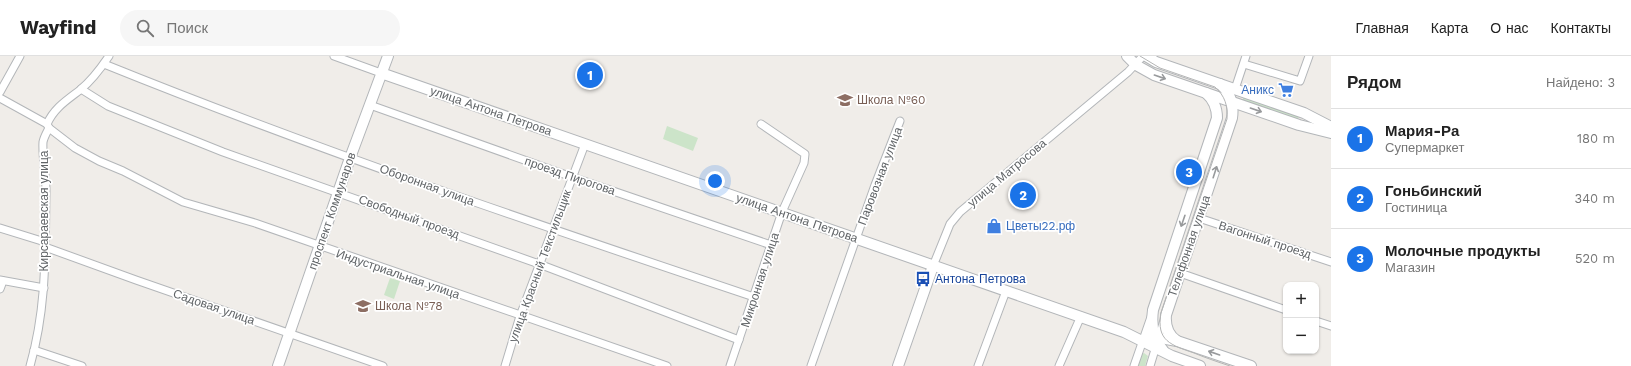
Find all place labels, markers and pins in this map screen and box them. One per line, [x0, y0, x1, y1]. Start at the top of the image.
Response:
pin: 1 [577, 60, 603, 90]
supermarket icon: Аникс [1277, 81, 1295, 99]
place label: Аникс [1241, 83, 1274, 97]
school or university icon: Школа №60 [836, 91, 854, 109]
place label: Школа №60 [857, 93, 925, 107]
pin: 3 [1176, 157, 1202, 187]
pin: 2 [1010, 180, 1036, 210]
shop icon: Цветы22.рф [985, 217, 1003, 235]
place label: Цветы22.рф [1006, 219, 1075, 233]
bus stop icon: Антона Петрова [914, 270, 932, 288]
place label: Антона Петрова [935, 272, 1026, 286]
school or university icon: Школа №78 [354, 297, 372, 315]
place label: Школа №78 [375, 299, 443, 313]

